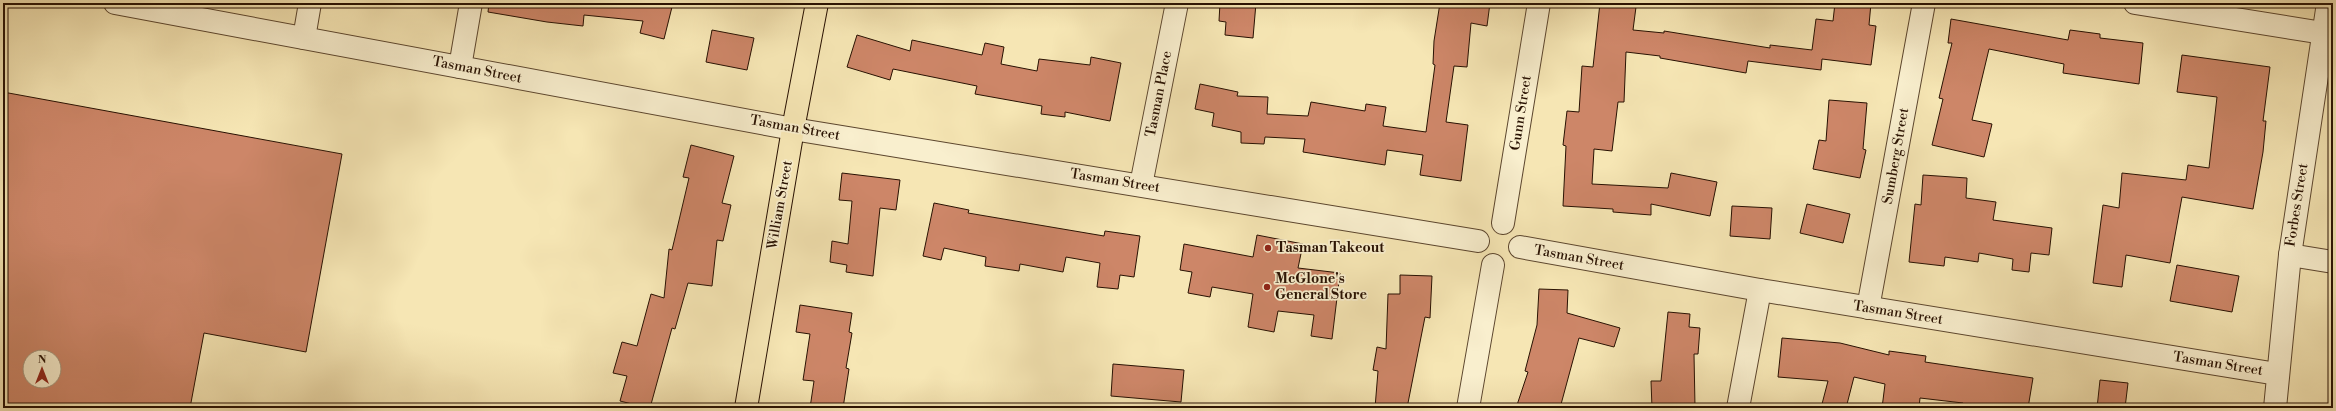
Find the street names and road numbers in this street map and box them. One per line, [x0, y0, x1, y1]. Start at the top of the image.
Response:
street label: Tasman Place [1142, 49, 1176, 139]
street label: Tasman Street [431, 52, 523, 88]
street label: Gunn Street [1506, 74, 1536, 152]
street label: Sumberg Street [1879, 106, 1913, 206]
street label: Tasman Street [749, 111, 841, 145]
street label: William Street [763, 159, 797, 252]
street label: Forbes Street [2282, 162, 2312, 248]
street label: Tasman Street [1069, 165, 1161, 197]
street label: Tasman Street [1533, 241, 1625, 275]
street label: Tasman Street [1852, 297, 1944, 329]
street label: Tasman Street [2172, 348, 2264, 380]

